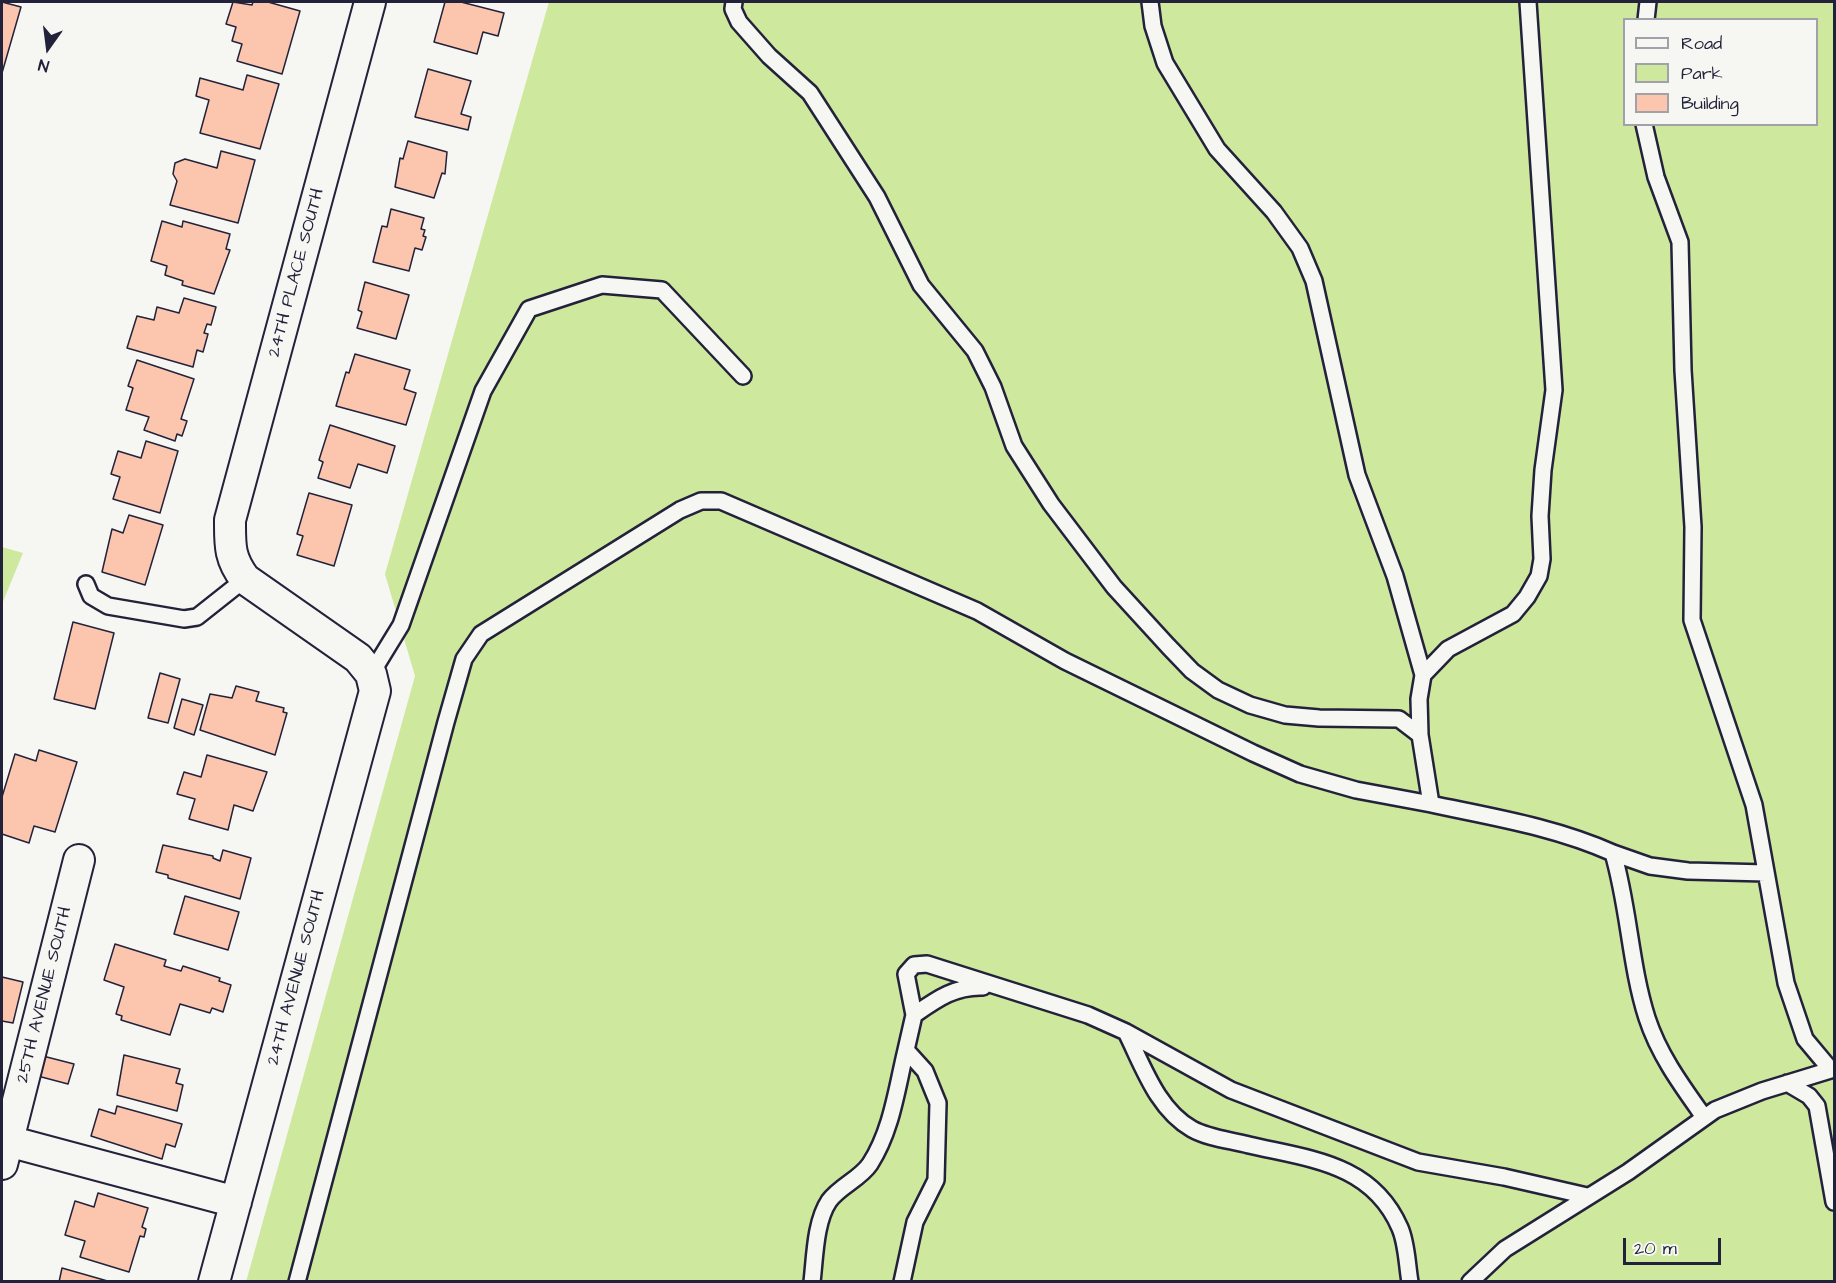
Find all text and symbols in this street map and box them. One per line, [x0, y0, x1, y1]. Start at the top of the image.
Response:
north arrow [18, 18, 78, 78]
legend [1623, 18, 1818, 126]
text: Road [1681, 31, 1722, 56]
text: N [36, 54, 51, 77]
text: Park [1681, 61, 1723, 86]
text: Building [1681, 91, 1739, 116]
street label: 24TH PLACE SOUTH [264, 186, 330, 360]
street label: 24TH AVENUE SOUTH [263, 888, 331, 1068]
street label: 25TH AVENUE SOUTH [13, 905, 77, 1085]
scale bar [1626, 1226, 1724, 1264]
text: 20 m [1634, 1236, 1677, 1261]

